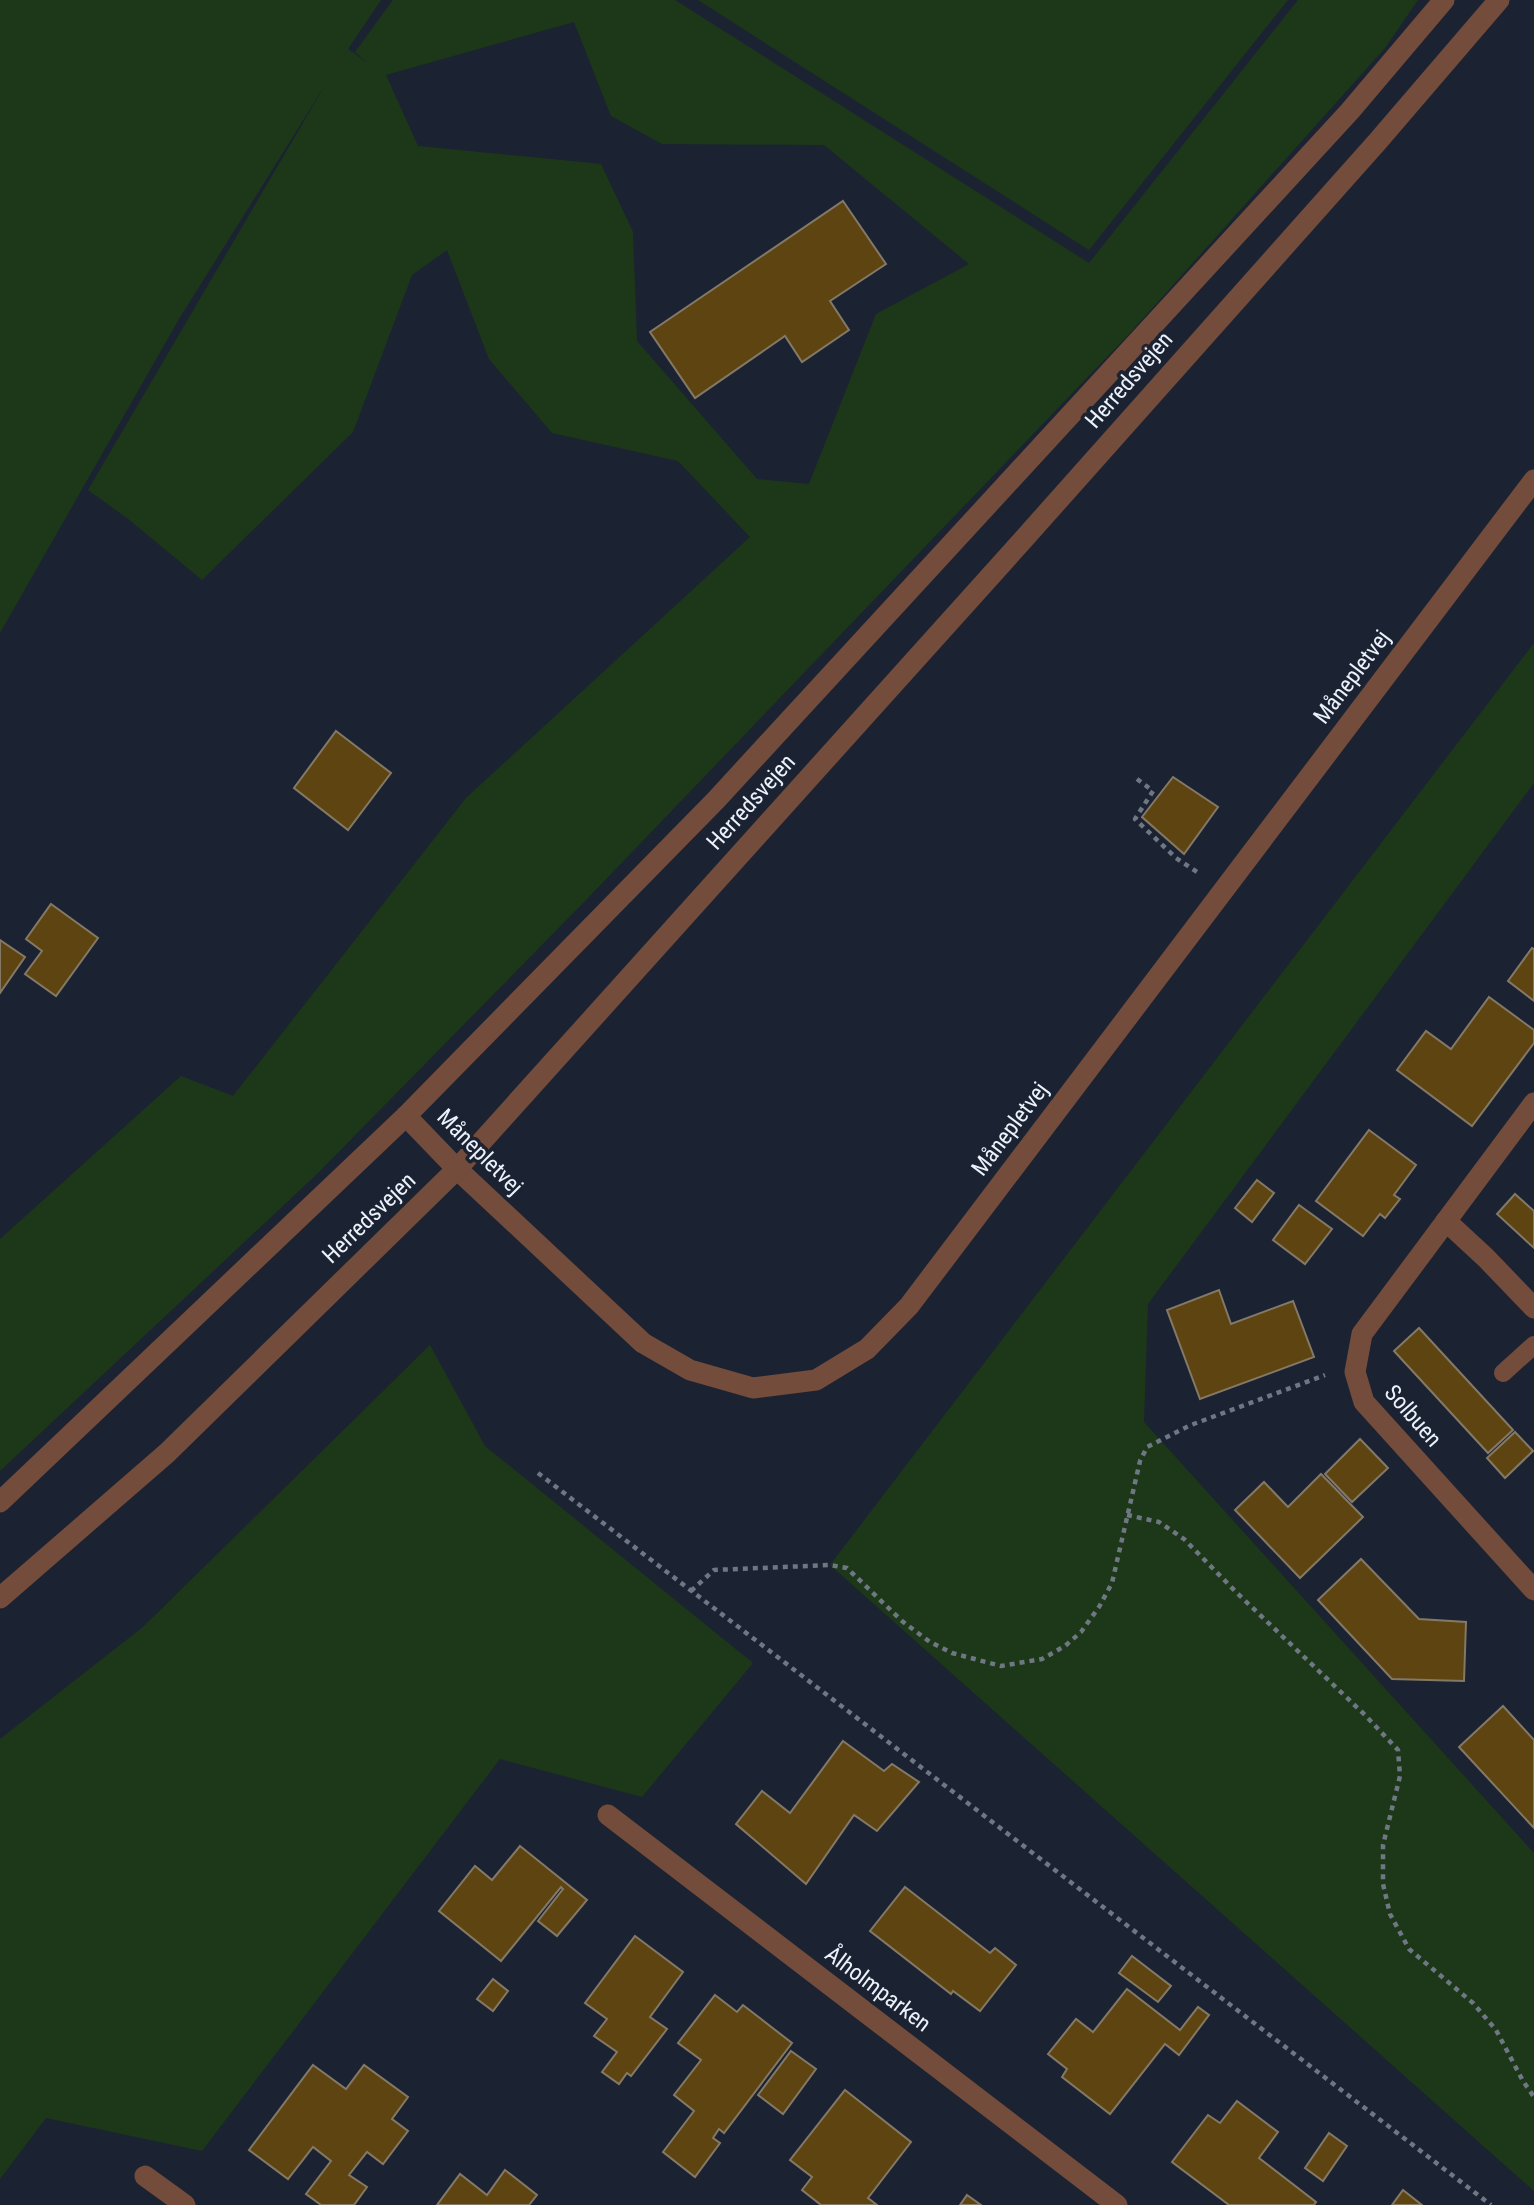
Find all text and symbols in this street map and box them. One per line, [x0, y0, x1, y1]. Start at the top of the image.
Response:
street label: Herredsvejen [1080, 326, 1178, 434]
street label: Månepletvej [1308, 625, 1396, 729]
street label: Herredsvejen [701, 749, 801, 855]
street label: Månepletvej [966, 1077, 1054, 1181]
street label: Månepletvej [432, 1104, 528, 1200]
street label: Herredsvejen [317, 1167, 421, 1269]
street label: Solbuen [1379, 1380, 1447, 1452]
street label: Ålholmparken [820, 1939, 937, 2037]

